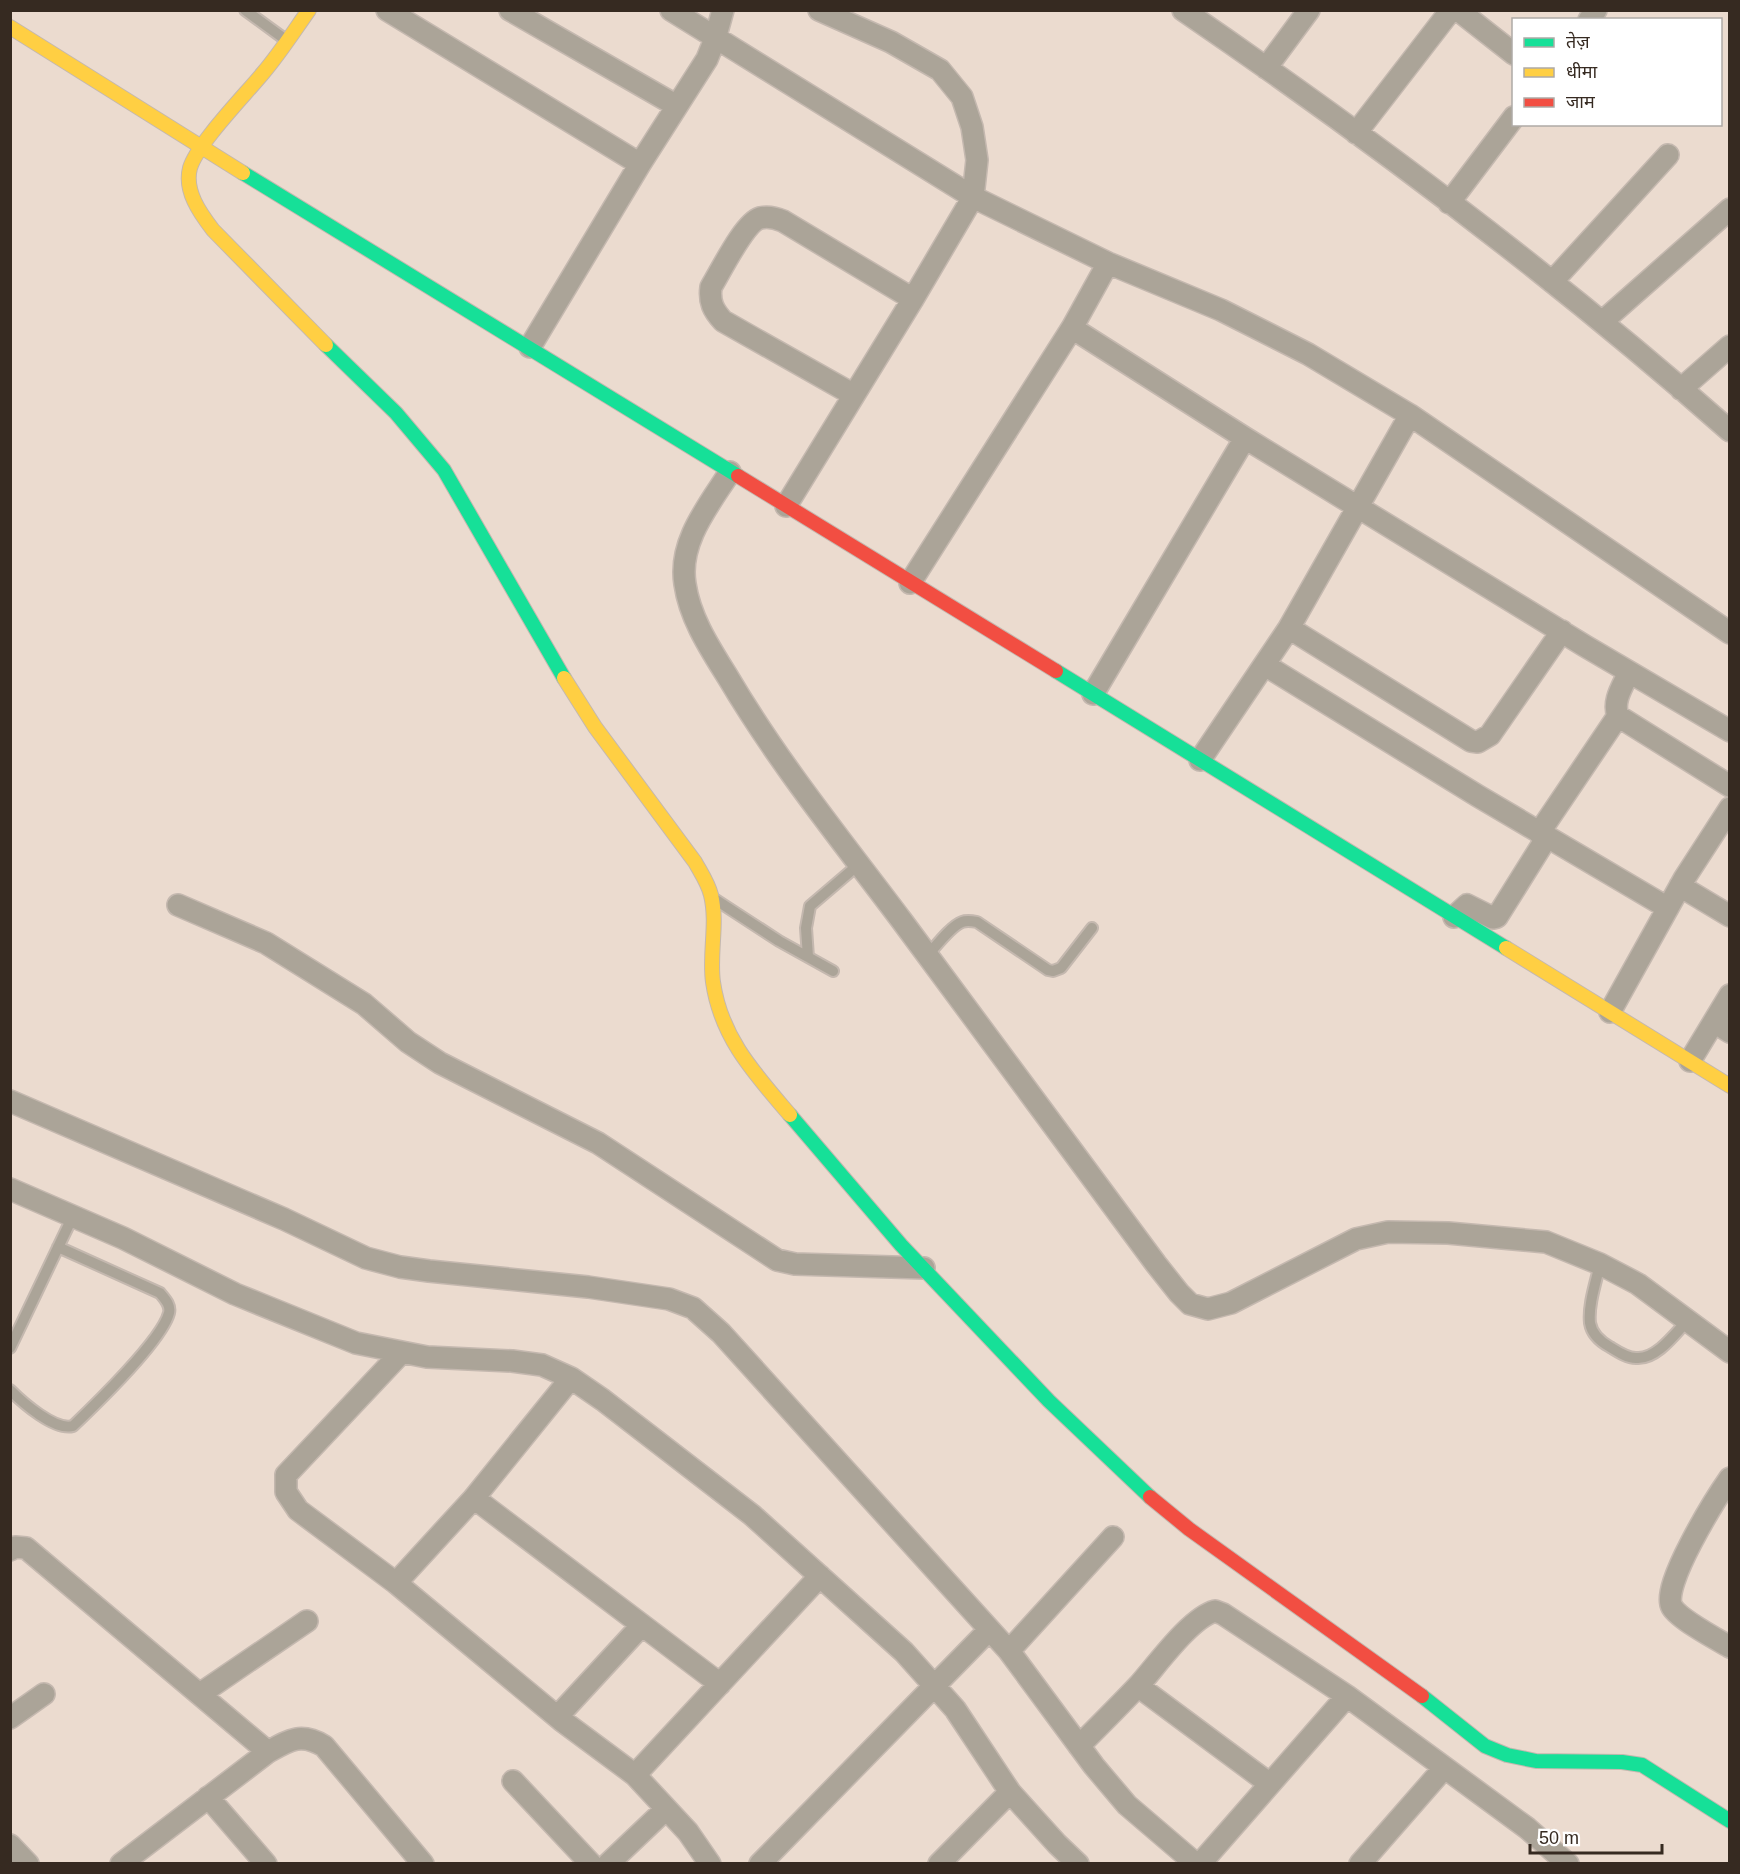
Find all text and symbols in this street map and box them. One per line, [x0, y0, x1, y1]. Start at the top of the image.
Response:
legend [1512, 18, 1722, 126]
text: तेज़ [1566, 31, 1590, 52]
text: धीमा [1566, 62, 1597, 82]
text: जाम [1566, 92, 1596, 112]
scale bar [1530, 1817, 1662, 1855]
text: 50 m [1539, 1828, 1579, 1848]

